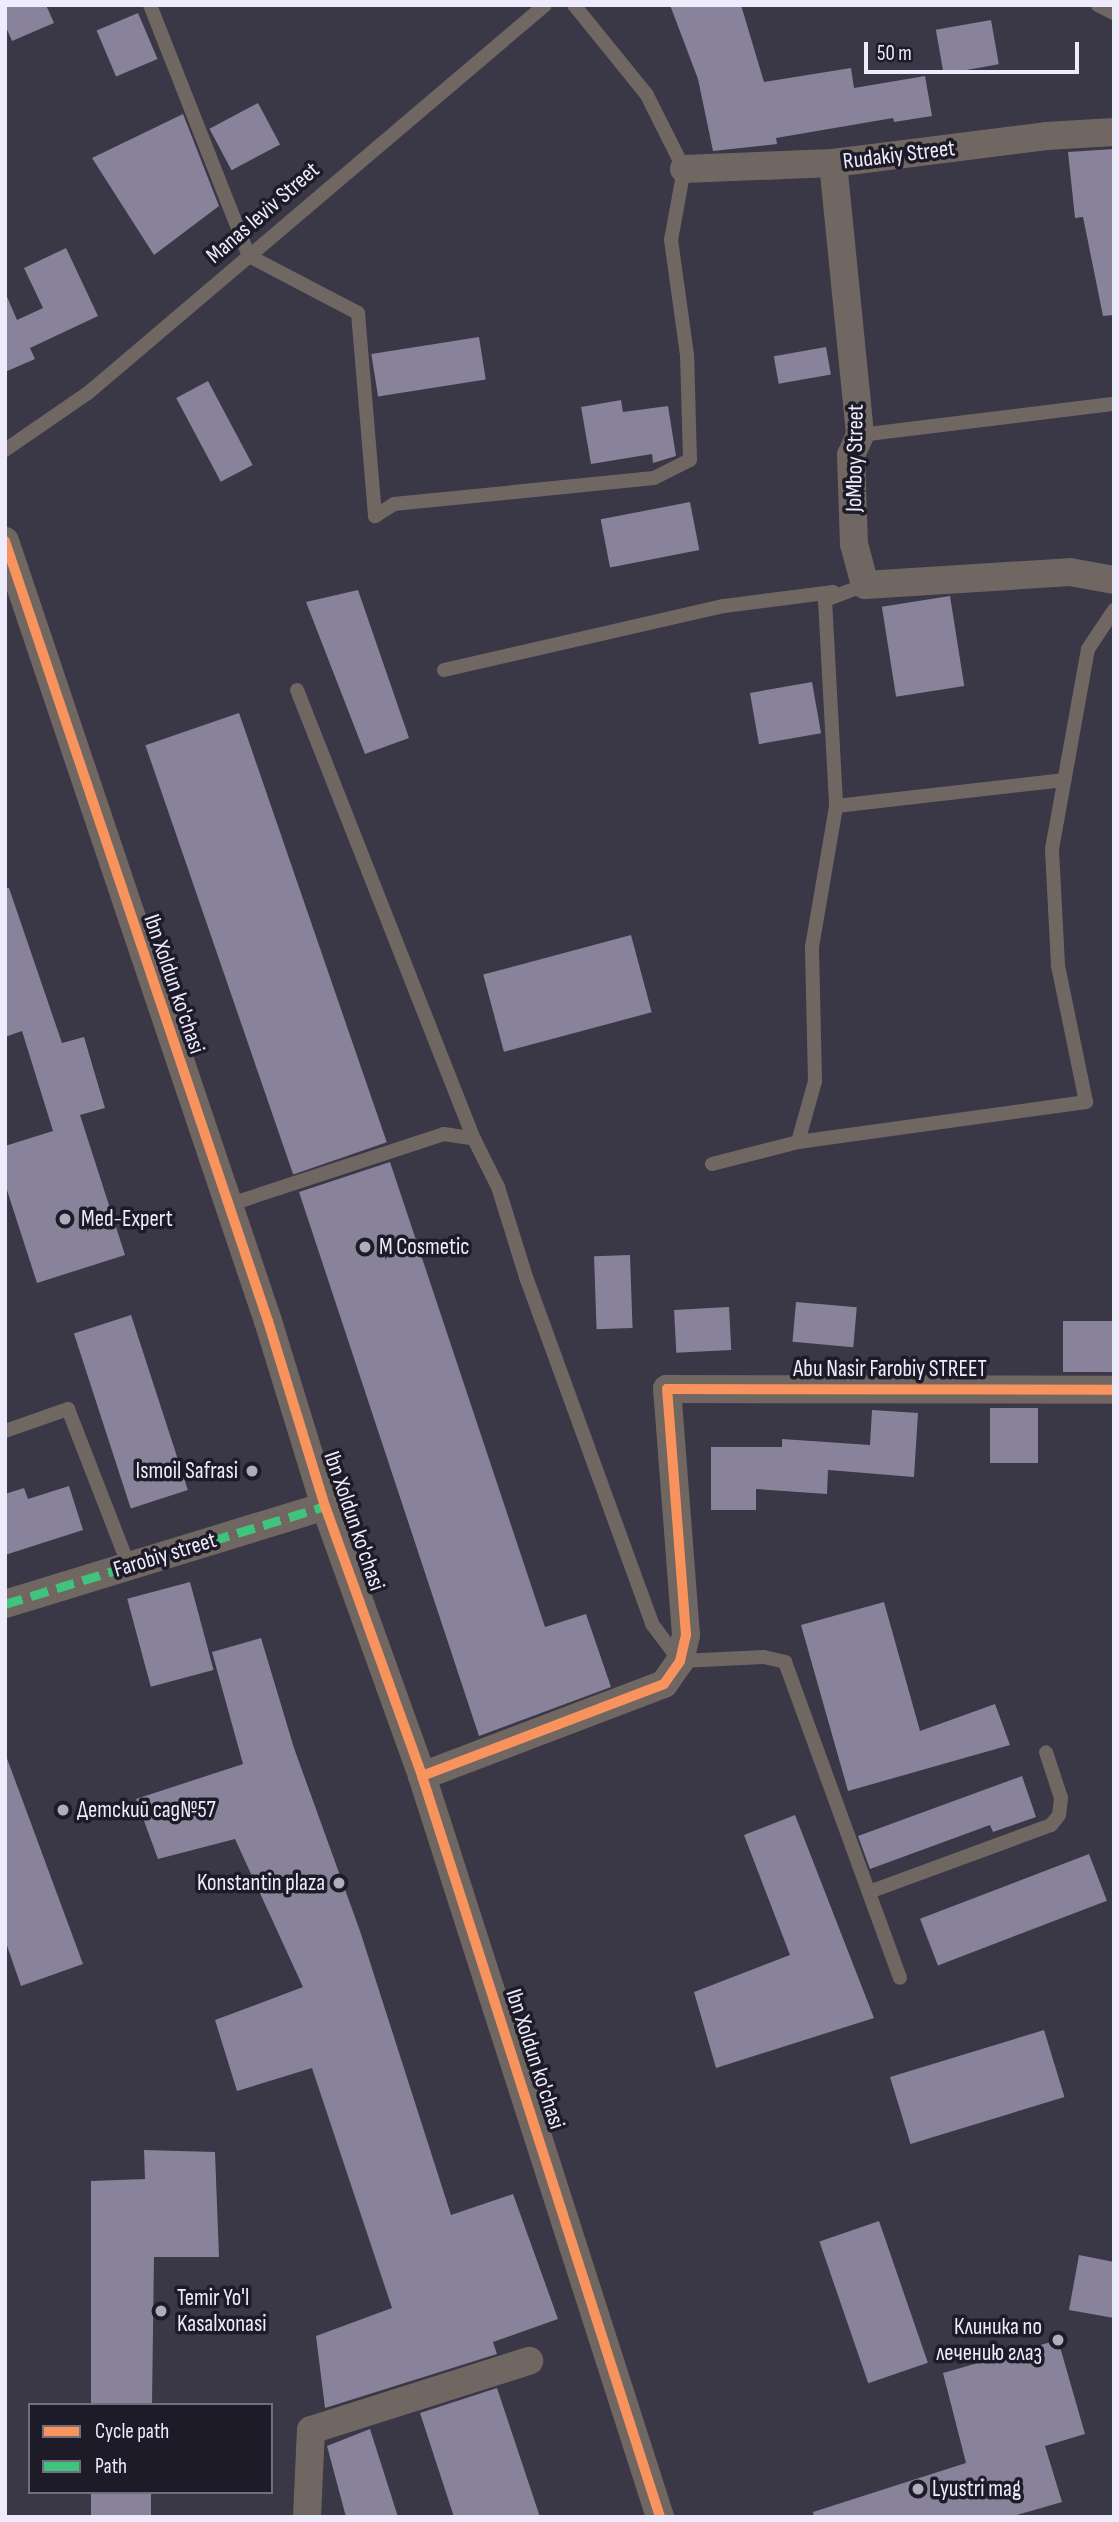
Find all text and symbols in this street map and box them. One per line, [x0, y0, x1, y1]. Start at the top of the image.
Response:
scale bar [867, 28, 1082, 72]
text: 50 m [877, 41, 912, 66]
street label: Rudakiy Street [841, 134, 957, 176]
street label: Manas leviv Street [201, 156, 325, 270]
street label: JoMboy Street [840, 404, 870, 512]
street label: Ibn Xoldun ko'chasi [137, 911, 211, 1057]
place label: Med-Expert [81, 1205, 173, 1233]
marker: Med-Expert [55, 1209, 75, 1229]
place label: M Cosmetic [379, 1233, 470, 1261]
marker: M Cosmetic [357, 1239, 373, 1255]
street label: Abu Nasir Farobiy STREET [793, 1355, 987, 1383]
street label: Ibn Xoldun ko'chasi [317, 1448, 391, 1594]
place label: Ismoil Safrasi [136, 1457, 238, 1485]
marker: Ismoil Safrasi [244, 1463, 260, 1479]
street label: Farobiy street [110, 1526, 220, 1584]
place label: Детский сад№57 [77, 1796, 216, 1824]
marker: Детский сад№57 [55, 1802, 71, 1818]
place label: Konstantin plaza [197, 1869, 325, 1897]
marker: Konstantin plaza [331, 1875, 347, 1891]
street label: Ibn Xoldun ko'chasi [499, 1986, 571, 2132]
place label: Temir Yo'l Kasalxonasi [177, 2284, 266, 2338]
marker: Temir Yo'l Kasalxonasi [151, 2301, 171, 2321]
place label: Клиника по лечению глаз [936, 2313, 1042, 2367]
marker: Клиника по лечению глаз [1048, 2330, 1068, 2350]
legend [28, 2403, 273, 2494]
text: Cycle path [95, 2419, 169, 2444]
text: Path [95, 2454, 127, 2479]
place label: Lyustri mag [932, 2475, 1021, 2503]
marker: Lyustri mag [910, 2481, 926, 2497]

